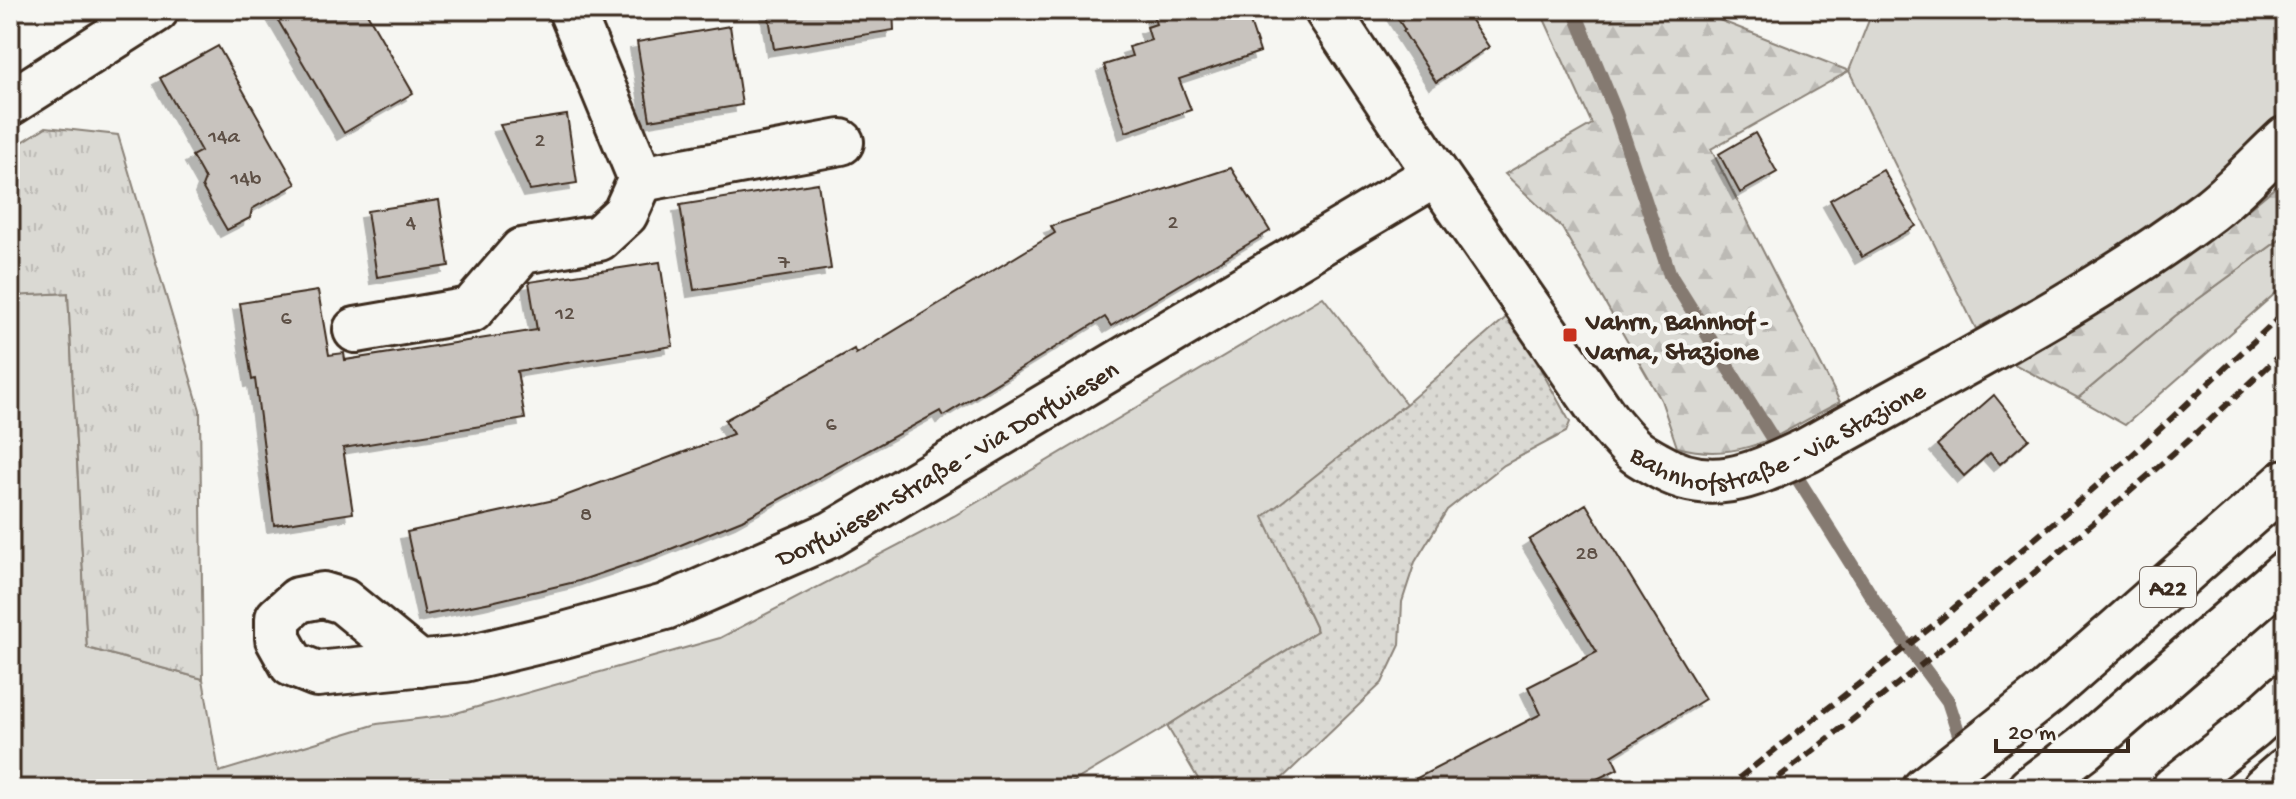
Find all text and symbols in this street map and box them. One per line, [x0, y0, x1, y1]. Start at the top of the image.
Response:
house number: 14a [207, 125, 241, 151]
house number: 2 [535, 129, 546, 155]
house number: 14b [230, 167, 262, 193]
house number: 4 [406, 211, 417, 237]
house number: 2 [1168, 211, 1179, 237]
house number: 7 [777, 251, 790, 277]
house number: 12 [554, 302, 575, 328]
house number: 6 [280, 307, 292, 333]
place label: Vahrn, Bahnhof - Varna, Stazione [1585, 309, 1769, 370]
marker: Vahrn, Bahnhof - Varna, Stazione [1561, 326, 1579, 344]
street label: Dorfwiesen-Straße - Via Dorfwiesen [771, 355, 1126, 577]
street label: Bahnhofstraße - Via Stazione [1622, 377, 1932, 501]
house number: 6 [825, 413, 837, 439]
house number: 8 [580, 503, 592, 529]
house number: 28 [1576, 542, 1598, 568]
road number: A22 [2140, 567, 2196, 607]
scale bar [1996, 703, 2128, 753]
text: 20 m [2008, 720, 2056, 749]

